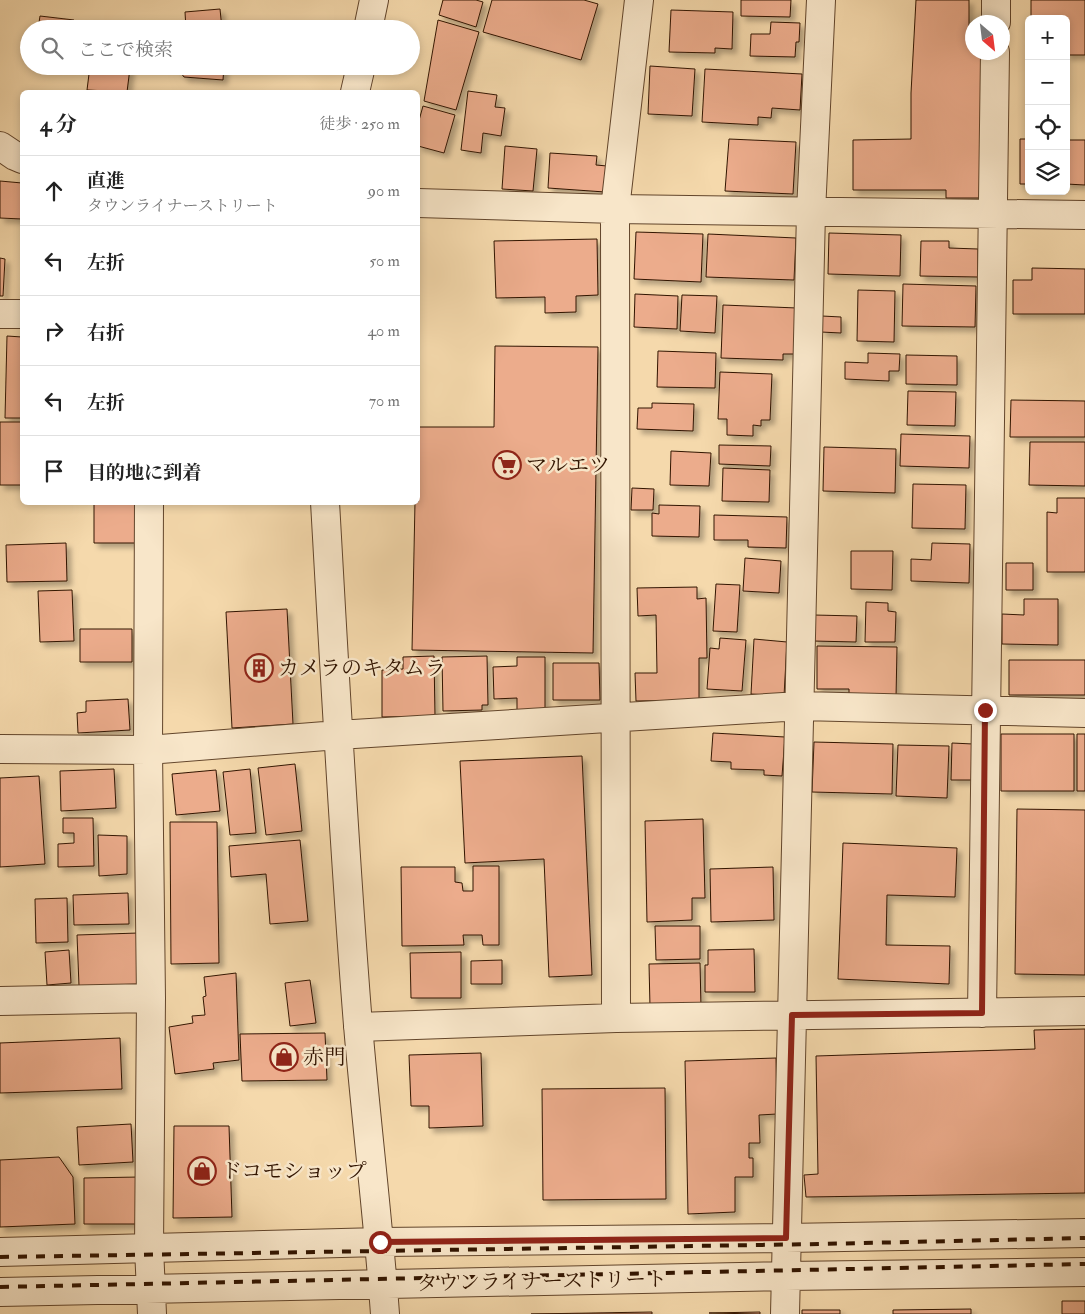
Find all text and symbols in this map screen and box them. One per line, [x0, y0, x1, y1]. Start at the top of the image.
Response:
north arrow [965, 15, 1010, 60]
map controls [1025, 15, 1070, 195]
button: + [1025, 15, 1070, 60]
search box [20, 20, 420, 75]
icon: search [38, 34, 66, 62]
text: ここで検索 [78, 38, 173, 62]
button: − [1025, 60, 1070, 105]
button: locate [1025, 105, 1070, 150]
text: 4 分 [40, 111, 77, 138]
text: 徒歩 · 250 m [319, 114, 400, 134]
button: layers [1025, 150, 1070, 195]
text: 直進 [87, 169, 125, 193]
icon: ahead [40, 177, 68, 205]
text: 90 m [368, 181, 400, 201]
text: タウンライナーストリート [87, 196, 278, 216]
icon: left [40, 247, 68, 275]
text: 左折 [87, 251, 125, 275]
text: 50 m [369, 251, 400, 271]
icon: right [40, 317, 68, 345]
text: 右折 [87, 321, 125, 345]
text: 40 m [367, 321, 400, 341]
icon: left [40, 387, 68, 415]
text: 左折 [87, 391, 125, 415]
text: 70 m [369, 391, 400, 411]
supermarket icon: マルエツ [492, 450, 522, 480]
place label: マルエツ [526, 452, 610, 479]
icon: arrive [40, 457, 68, 485]
text: 目的地に到着 [87, 461, 201, 485]
building icon: カメラのキタムラ [244, 653, 274, 683]
place label: カメラのキタムラ [278, 655, 446, 682]
route end [974, 699, 997, 722]
shop icon: 赤門 [269, 1042, 299, 1072]
place label: 赤門 [303, 1044, 345, 1071]
shop icon: ドコモショップ [187, 1156, 217, 1186]
place label: ドコモショップ [221, 1158, 367, 1185]
route start [369, 1231, 392, 1254]
street label: タウンライナーストリート [417, 1266, 667, 1297]

